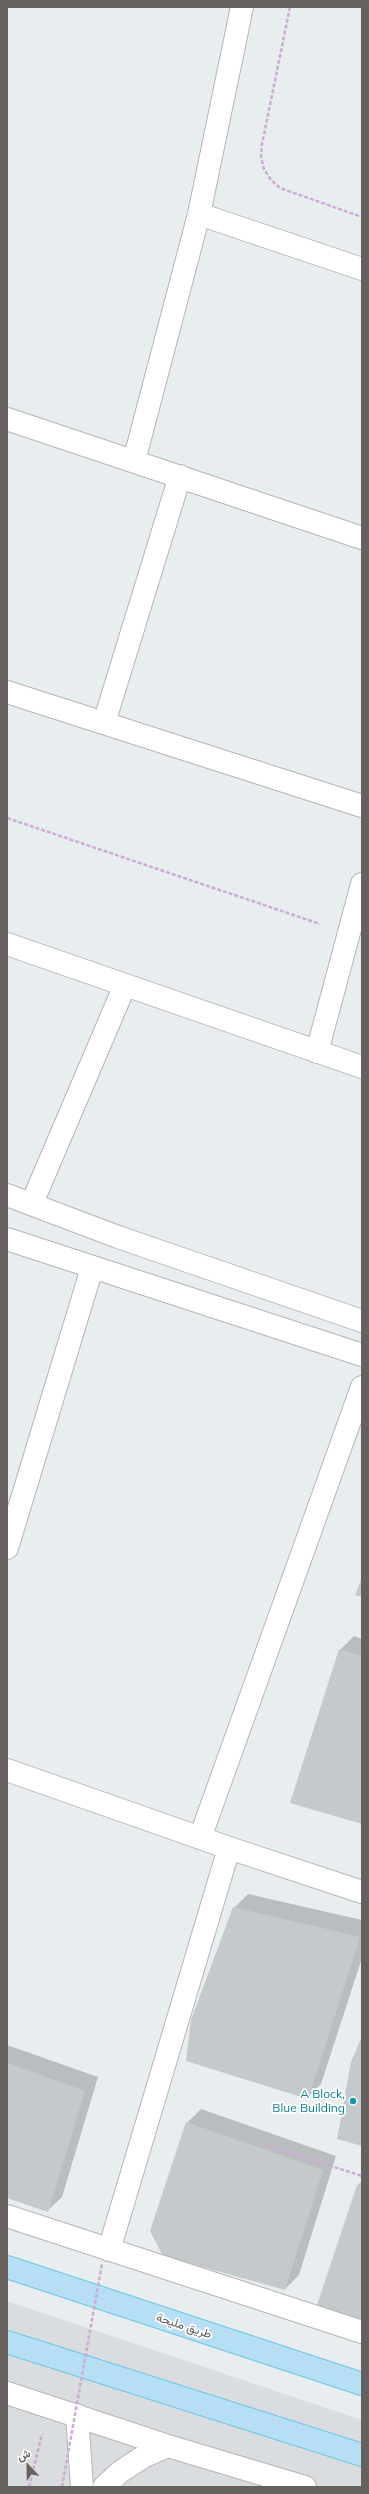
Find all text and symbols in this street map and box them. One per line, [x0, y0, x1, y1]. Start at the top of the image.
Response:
place label: A Block, Blue Building [272, 2087, 345, 2115]
marker: A Block, Blue Building [348, 2096, 358, 2106]
street label: طريق مليحة [154, 2310, 214, 2342]
north arrow [8, 2446, 48, 2486]
text: ش [15, 2446, 32, 2464]

